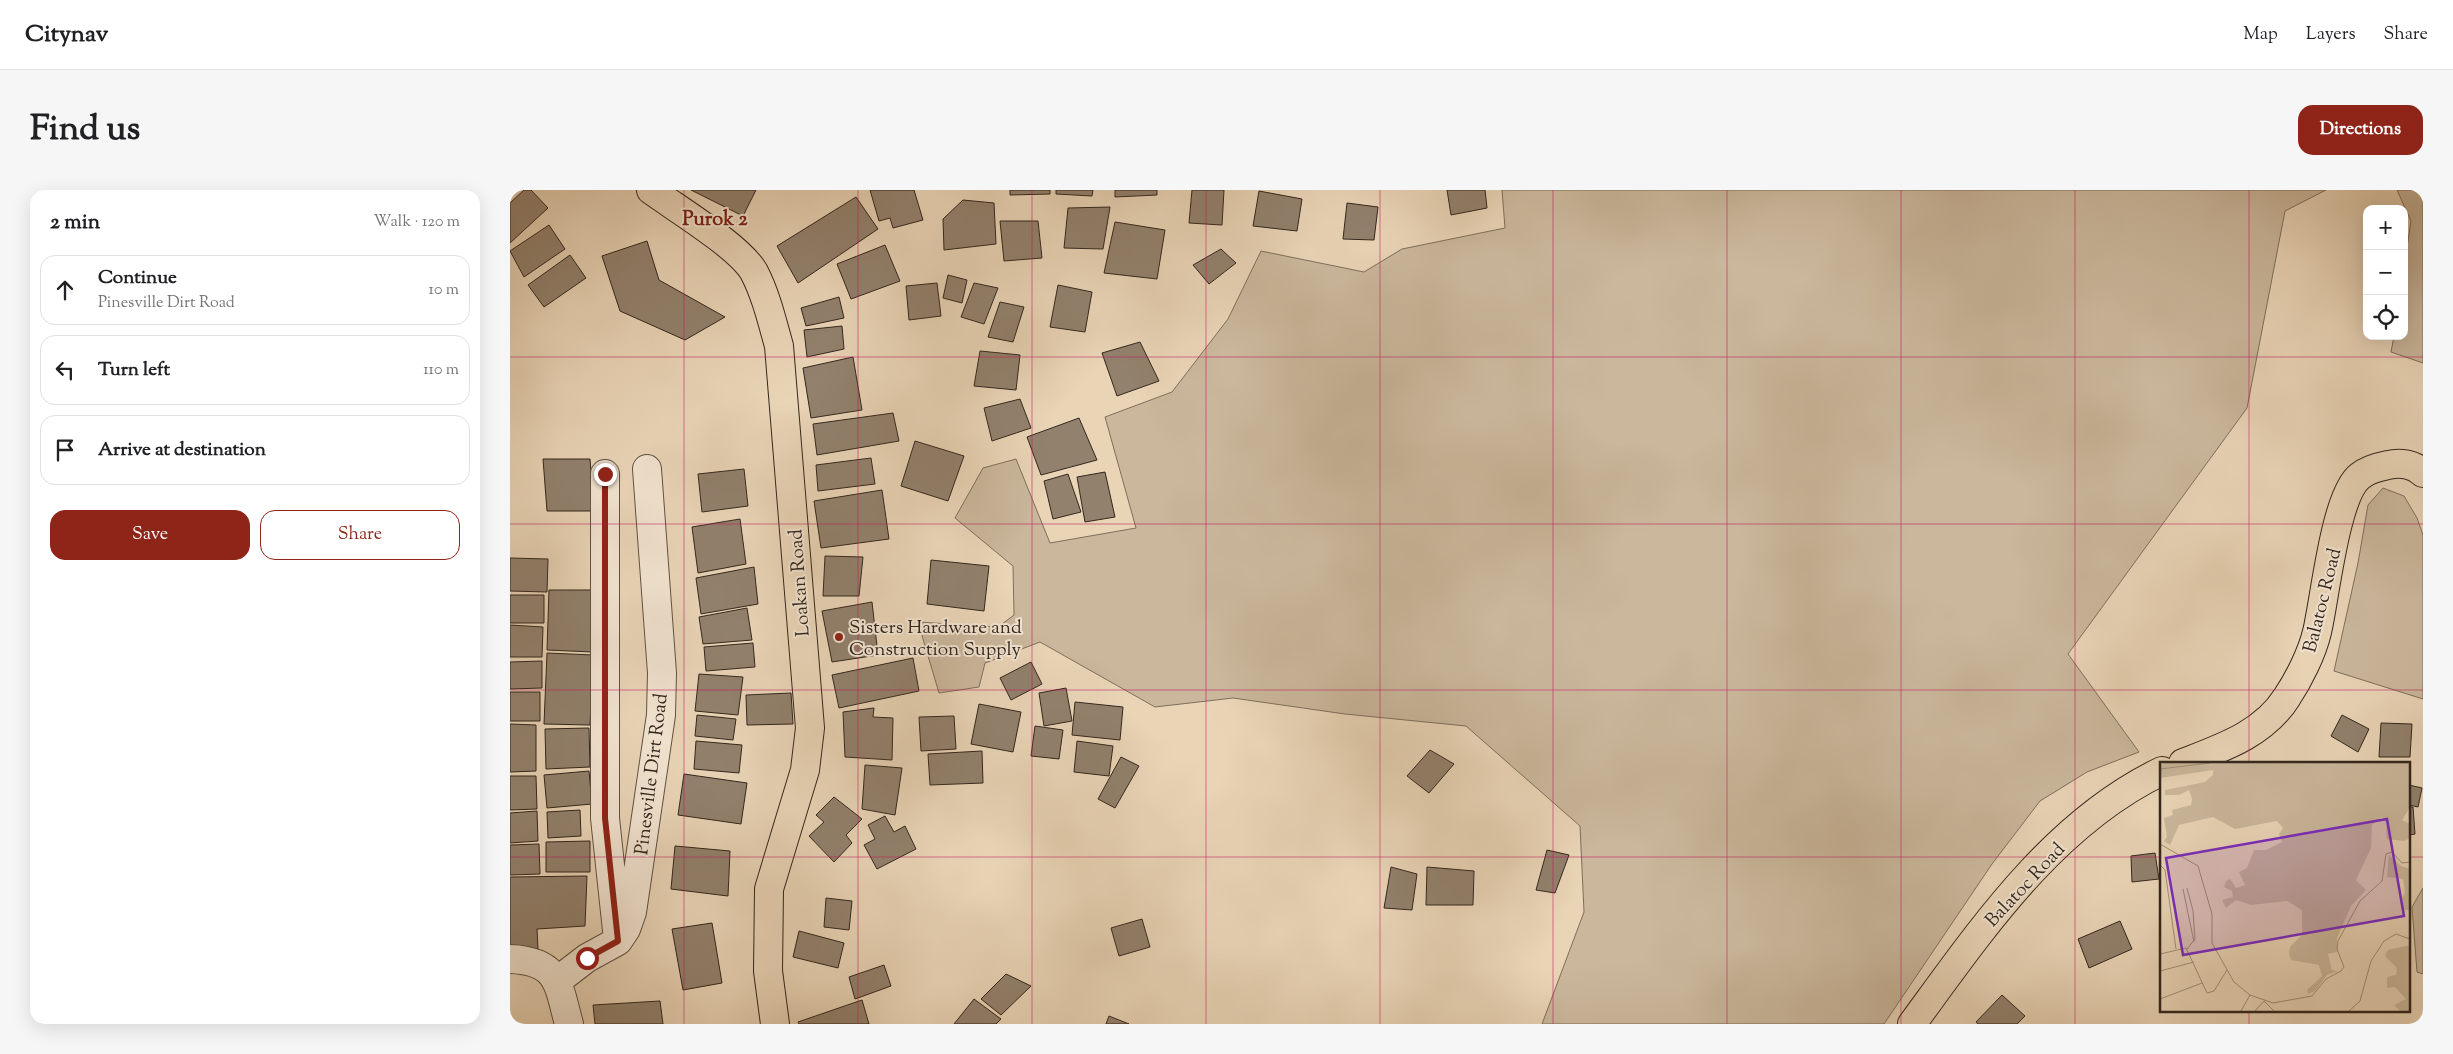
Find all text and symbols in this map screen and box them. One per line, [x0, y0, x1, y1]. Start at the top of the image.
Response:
text: Citynav [25, 18, 108, 52]
text: Map [2243, 22, 2278, 48]
text: Layers [2306, 22, 2356, 48]
text: Share [2384, 22, 2428, 48]
text: Find us [30, 105, 140, 156]
button: Directions [2298, 105, 2423, 155]
map controls [2363, 205, 2408, 340]
button: + [2363, 205, 2408, 250]
district label: Purok 2 [682, 206, 748, 235]
text: 2 min [50, 208, 100, 238]
text: Walk · 120 m [374, 211, 460, 234]
button: − [2363, 250, 2408, 295]
text: Continue [98, 265, 177, 292]
icon: ahead [51, 276, 79, 304]
text: 10 m [429, 279, 459, 302]
text: Pinesville Dirt Road [98, 292, 235, 315]
button: locate [2363, 295, 2408, 340]
icon: left [51, 356, 79, 384]
text: Turn left [98, 357, 170, 384]
text: 110 m [423, 359, 459, 382]
icon: arrive [51, 436, 79, 464]
text: Arrive at destination [98, 437, 266, 464]
route end [594, 463, 617, 486]
button: Save [50, 510, 250, 560]
button: Share [260, 510, 460, 560]
street label: Loakan Road [783, 528, 818, 637]
street label: Balatoc Road [2297, 545, 2350, 656]
place label: Sisters Hardware and Construction Supply [849, 615, 1022, 664]
marker: Sisters Hardware and Construction Supply [833, 631, 845, 643]
street label: Pinesville Dirt Road [629, 692, 676, 857]
inset map [2160, 762, 2410, 1012]
street label: Balatoc Road [1980, 837, 2072, 934]
route start [576, 947, 599, 970]

